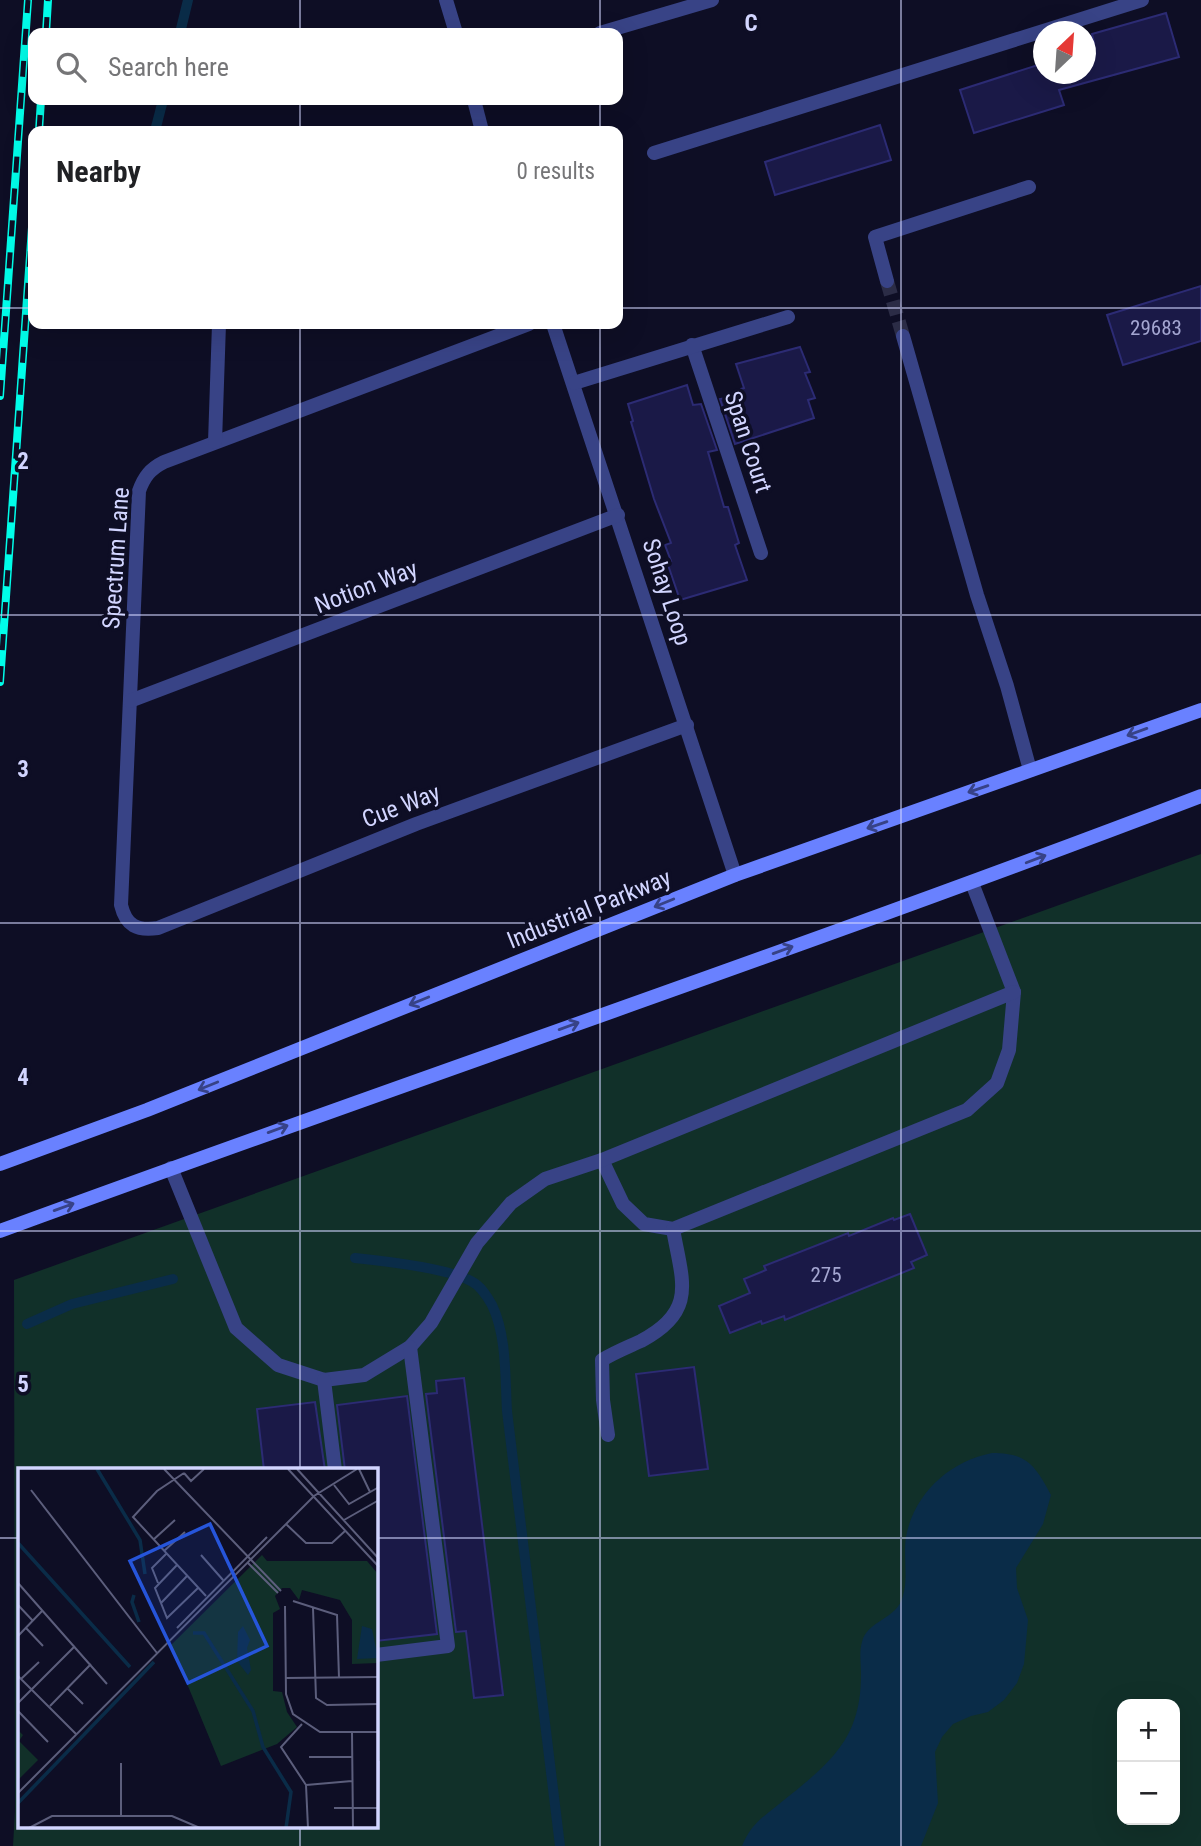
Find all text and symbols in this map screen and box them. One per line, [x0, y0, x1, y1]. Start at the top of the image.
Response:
text: C [744, 10, 758, 37]
north arrow [1033, 21, 1096, 84]
search box [28, 28, 623, 105]
icon: search [52, 48, 90, 86]
text: Search here [108, 52, 229, 82]
text: Nearby [56, 154, 141, 189]
text: 0 results [517, 158, 595, 185]
house number: 29683 [1130, 316, 1182, 340]
street label: Span Court [718, 388, 778, 496]
text: 2 [17, 448, 29, 475]
street label: Spectrum Lane [97, 486, 135, 630]
street label: Sohay Loop [637, 535, 697, 649]
street label: Notion Way [311, 555, 421, 619]
one-way arrow [1126, 727, 1148, 740]
text: 3 [17, 756, 29, 783]
street label: Cue Way [358, 778, 444, 834]
one-way arrow [967, 783, 989, 796]
one-way arrow [867, 820, 889, 832]
one-way arrow [1024, 852, 1046, 864]
street label: Industrial Parkway [503, 863, 675, 955]
one-way arrow [654, 898, 675, 911]
one-way arrow [772, 943, 794, 955]
one-way arrow [409, 995, 431, 1008]
one-way arrow [557, 1019, 579, 1031]
text: 4 [17, 1064, 29, 1091]
one-way arrow [198, 1080, 220, 1093]
one-way arrow [266, 1122, 288, 1134]
one-way arrow [53, 1200, 75, 1212]
house number: 275 [810, 1263, 842, 1287]
text: 5 [17, 1371, 29, 1398]
inset map [18, 1468, 378, 1828]
map controls [1117, 1699, 1180, 1825]
button: + [1117, 1699, 1180, 1762]
button: − [1117, 1762, 1180, 1825]

